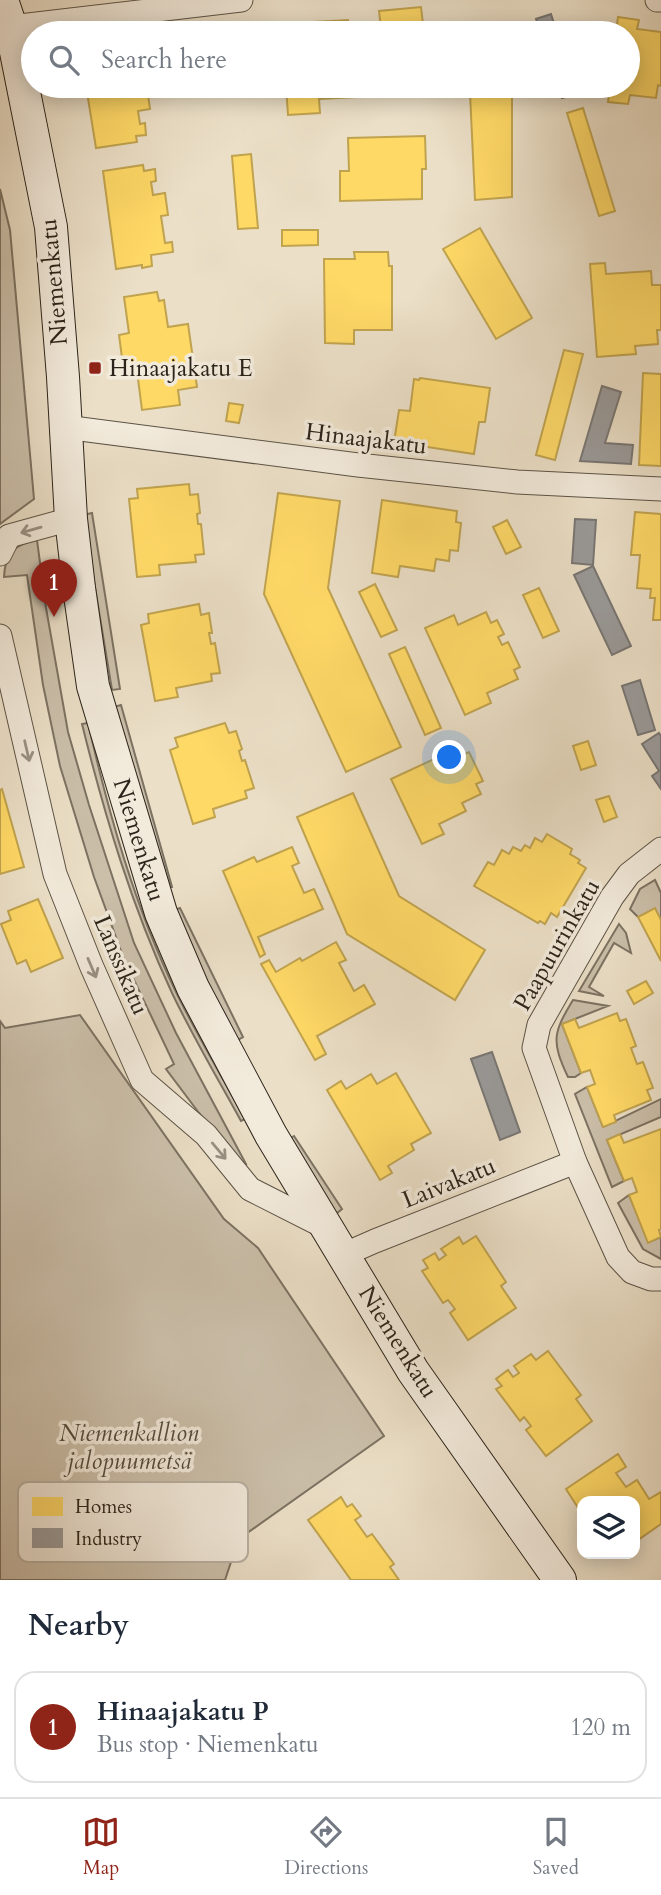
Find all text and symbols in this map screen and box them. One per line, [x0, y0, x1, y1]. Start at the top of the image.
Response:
search box [21, 21, 640, 98]
icon: search [45, 41, 83, 79]
text: Search here [101, 42, 227, 77]
street label: Niemenkatu [32, 217, 76, 347]
place label: Hinaajakatu E [109, 352, 253, 385]
marker: Hinaajakatu E [87, 360, 103, 376]
street label: Hinaajakatu [303, 415, 429, 463]
one-way arrow [20, 525, 42, 538]
pin: 1 [31, 559, 77, 617]
one-way arrow [21, 739, 34, 761]
your location [432, 740, 466, 774]
street label: Niemenkatu [105, 774, 173, 906]
street label: Paapuurinkatu [506, 873, 608, 1017]
street label: Lanssikatu [85, 910, 157, 1020]
one-way arrow [87, 956, 100, 978]
one-way arrow [211, 1142, 227, 1160]
street label: Laivakatu [397, 1149, 501, 1217]
street label: Niemenkatu [350, 1279, 446, 1405]
park label: Niemenkallion jalopuumetsä [59, 1417, 199, 1478]
legend [18, 1482, 248, 1562]
text: Homes [75, 1494, 132, 1520]
map controls [577, 1496, 640, 1559]
button: layers [577, 1496, 640, 1559]
text: Industry [75, 1526, 142, 1552]
text: Nearby [28, 1605, 129, 1646]
text: Hinaajakatu P [97, 1694, 269, 1729]
text: 1 [47, 1712, 59, 1743]
text: 120 m [570, 1712, 631, 1743]
text: Bus stop · Niemenkatu [97, 1729, 319, 1760]
tab: Map [82, 1813, 120, 1881]
tab: Directions [285, 1813, 368, 1881]
tab: Saved [533, 1813, 579, 1881]

